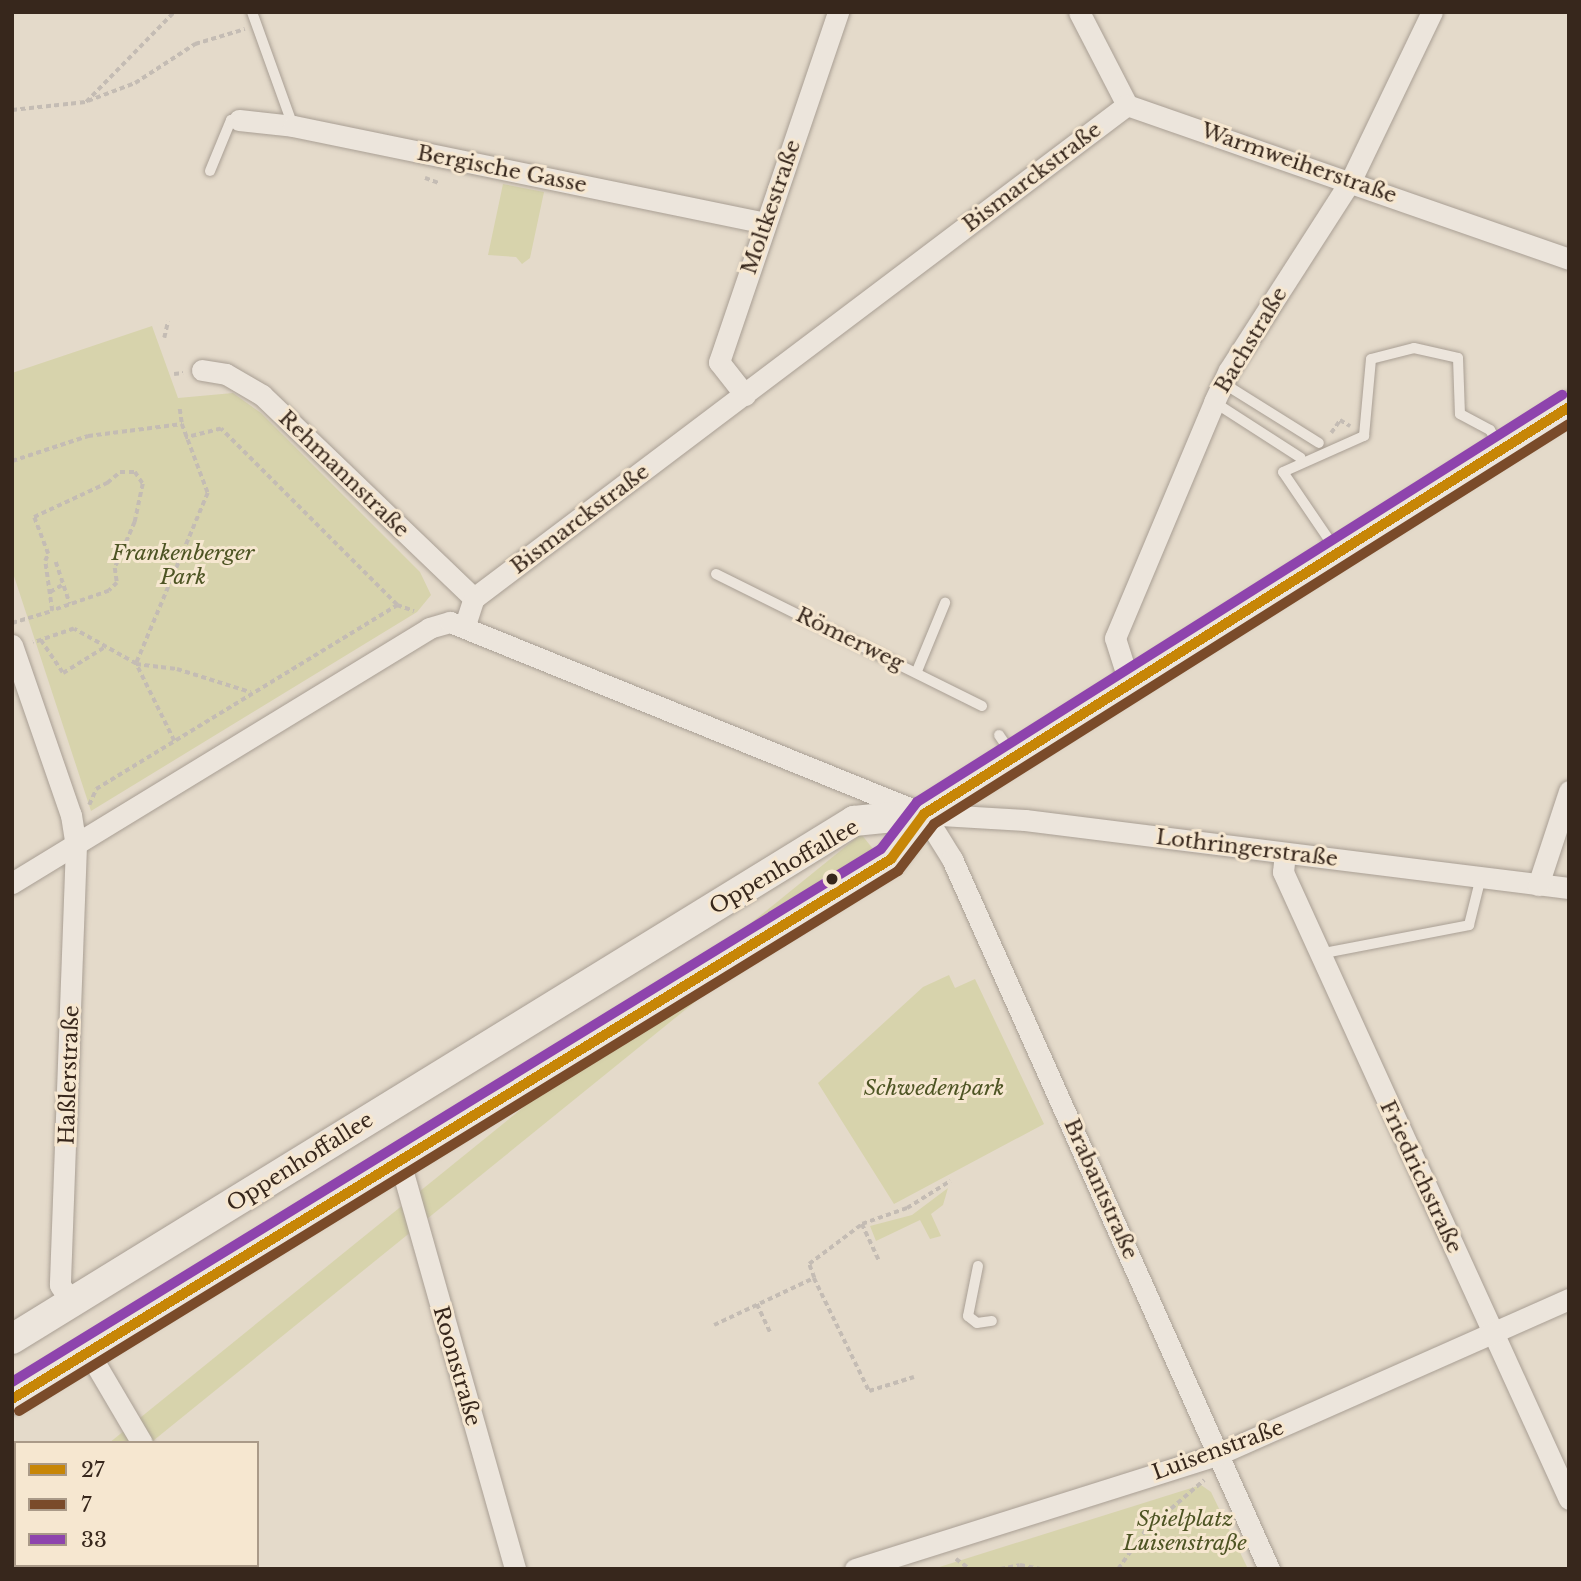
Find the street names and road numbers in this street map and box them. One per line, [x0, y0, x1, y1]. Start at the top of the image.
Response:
street label: Bismarckstraße [958, 117, 1106, 237]
street label: Warmweiherstraße [1198, 118, 1400, 208]
street label: Moltkestraße [736, 136, 806, 278]
street label: Bergische Gasse [415, 140, 589, 198]
street label: Bachstraße [1210, 283, 1292, 397]
street label: Rehmannstraße [274, 405, 414, 543]
street label: Bismarckstraße [506, 459, 654, 579]
street label: Römerweg [792, 602, 908, 676]
street label: Oppenhoffallee [705, 814, 863, 920]
street label: Lothringerstraße [1155, 824, 1339, 872]
street label: Haßlerstraße [54, 1005, 84, 1145]
street label: Friedrichstraße [1375, 1097, 1467, 1257]
street label: Oppenhoffallee [222, 1107, 378, 1217]
street label: Brabantstraße [1059, 1115, 1143, 1263]
street label: Roonstraße [428, 1303, 486, 1429]
street label: Luisenstraße [1149, 1415, 1287, 1485]

